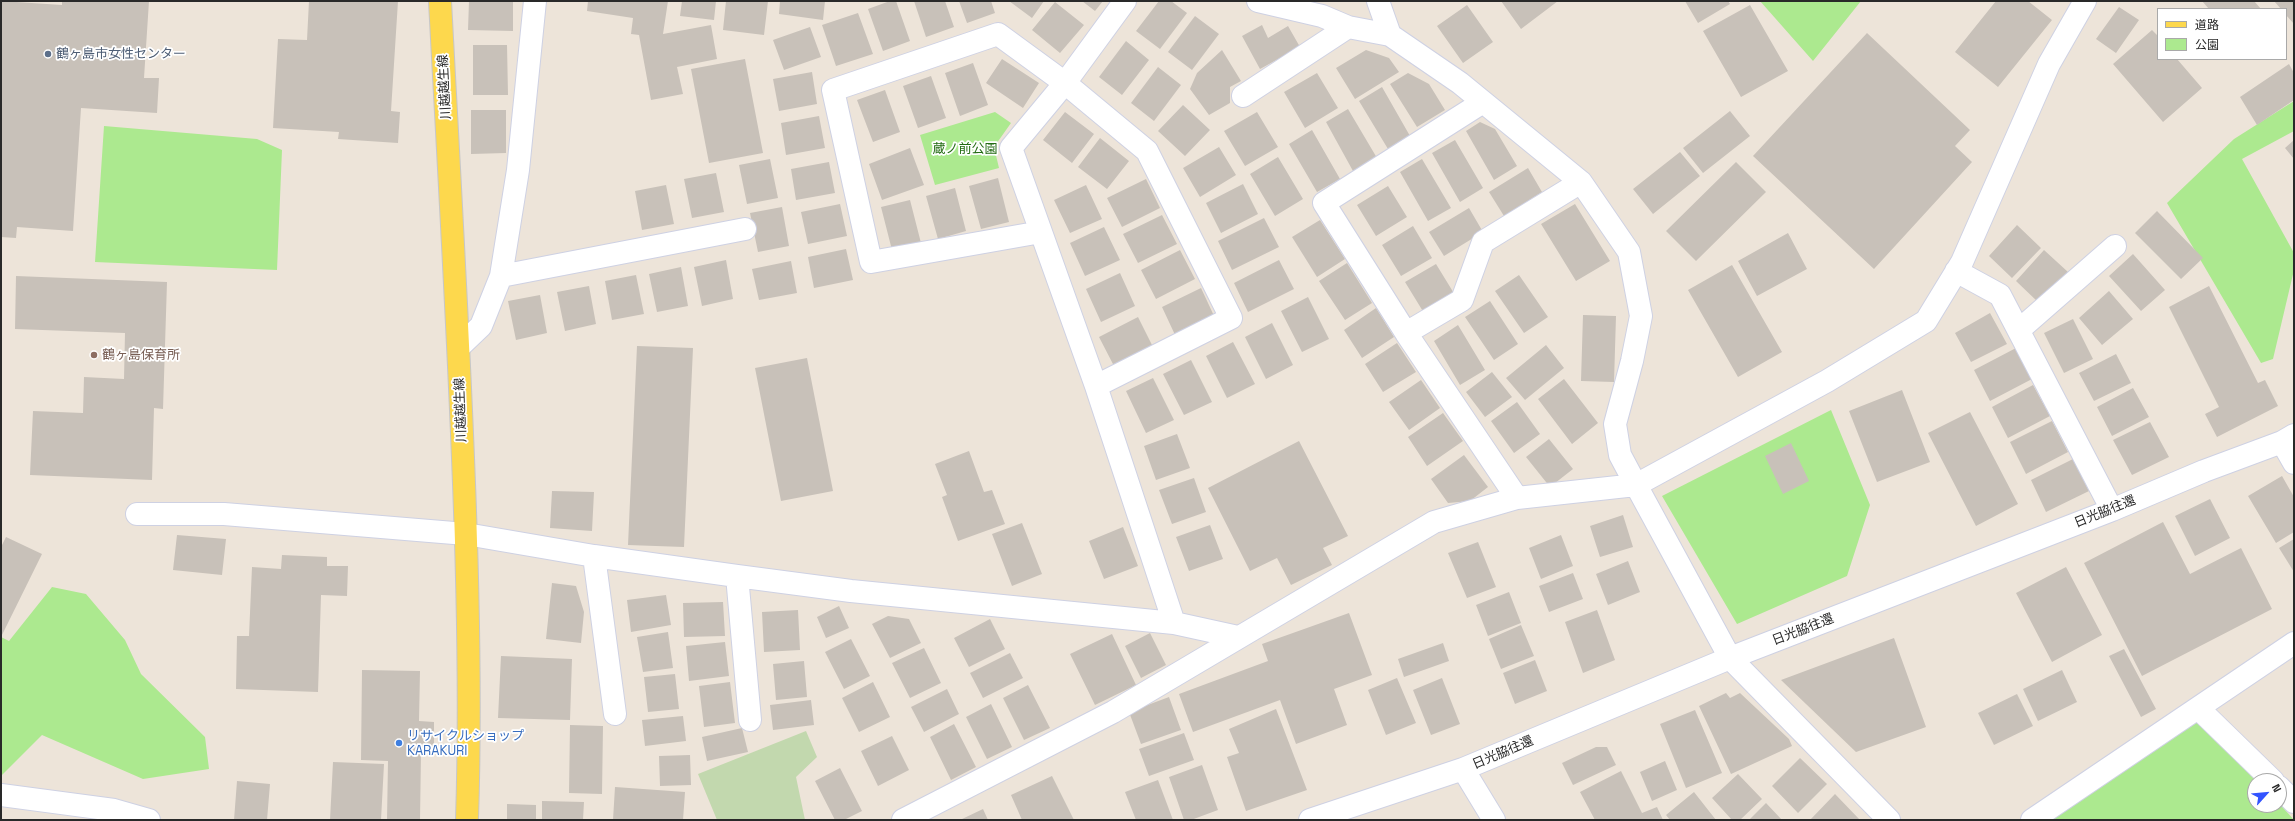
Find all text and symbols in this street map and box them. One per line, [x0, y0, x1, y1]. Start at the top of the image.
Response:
legend [2157, 8, 2287, 60]
text: 道路 [2195, 17, 2219, 33]
text: 公園 [2195, 37, 2219, 53]
place label: 鶴ヶ島市女性センター [56, 46, 186, 62]
marker: 鶴ヶ島市女性センター [43, 49, 53, 59]
street label: 川越越生線 [436, 54, 454, 120]
park label: 蔵ノ前公園 [933, 141, 997, 157]
place label: 鶴ヶ島保育所 [102, 347, 180, 363]
marker: 鶴ヶ島保育所 [89, 350, 99, 360]
street label: 川越越生線 [452, 377, 470, 443]
street label: 日光脇往還 [2072, 493, 2138, 531]
street label: 日光脇往還 [1770, 611, 1836, 649]
place label: リサイクルショップ KARAKURI [407, 728, 524, 759]
street label: 日光脇往還 [1470, 733, 1536, 773]
marker: リサイクルショップ KARAKURI [394, 738, 404, 748]
north arrow [2247, 773, 2287, 813]
text: N [2269, 782, 2285, 794]

